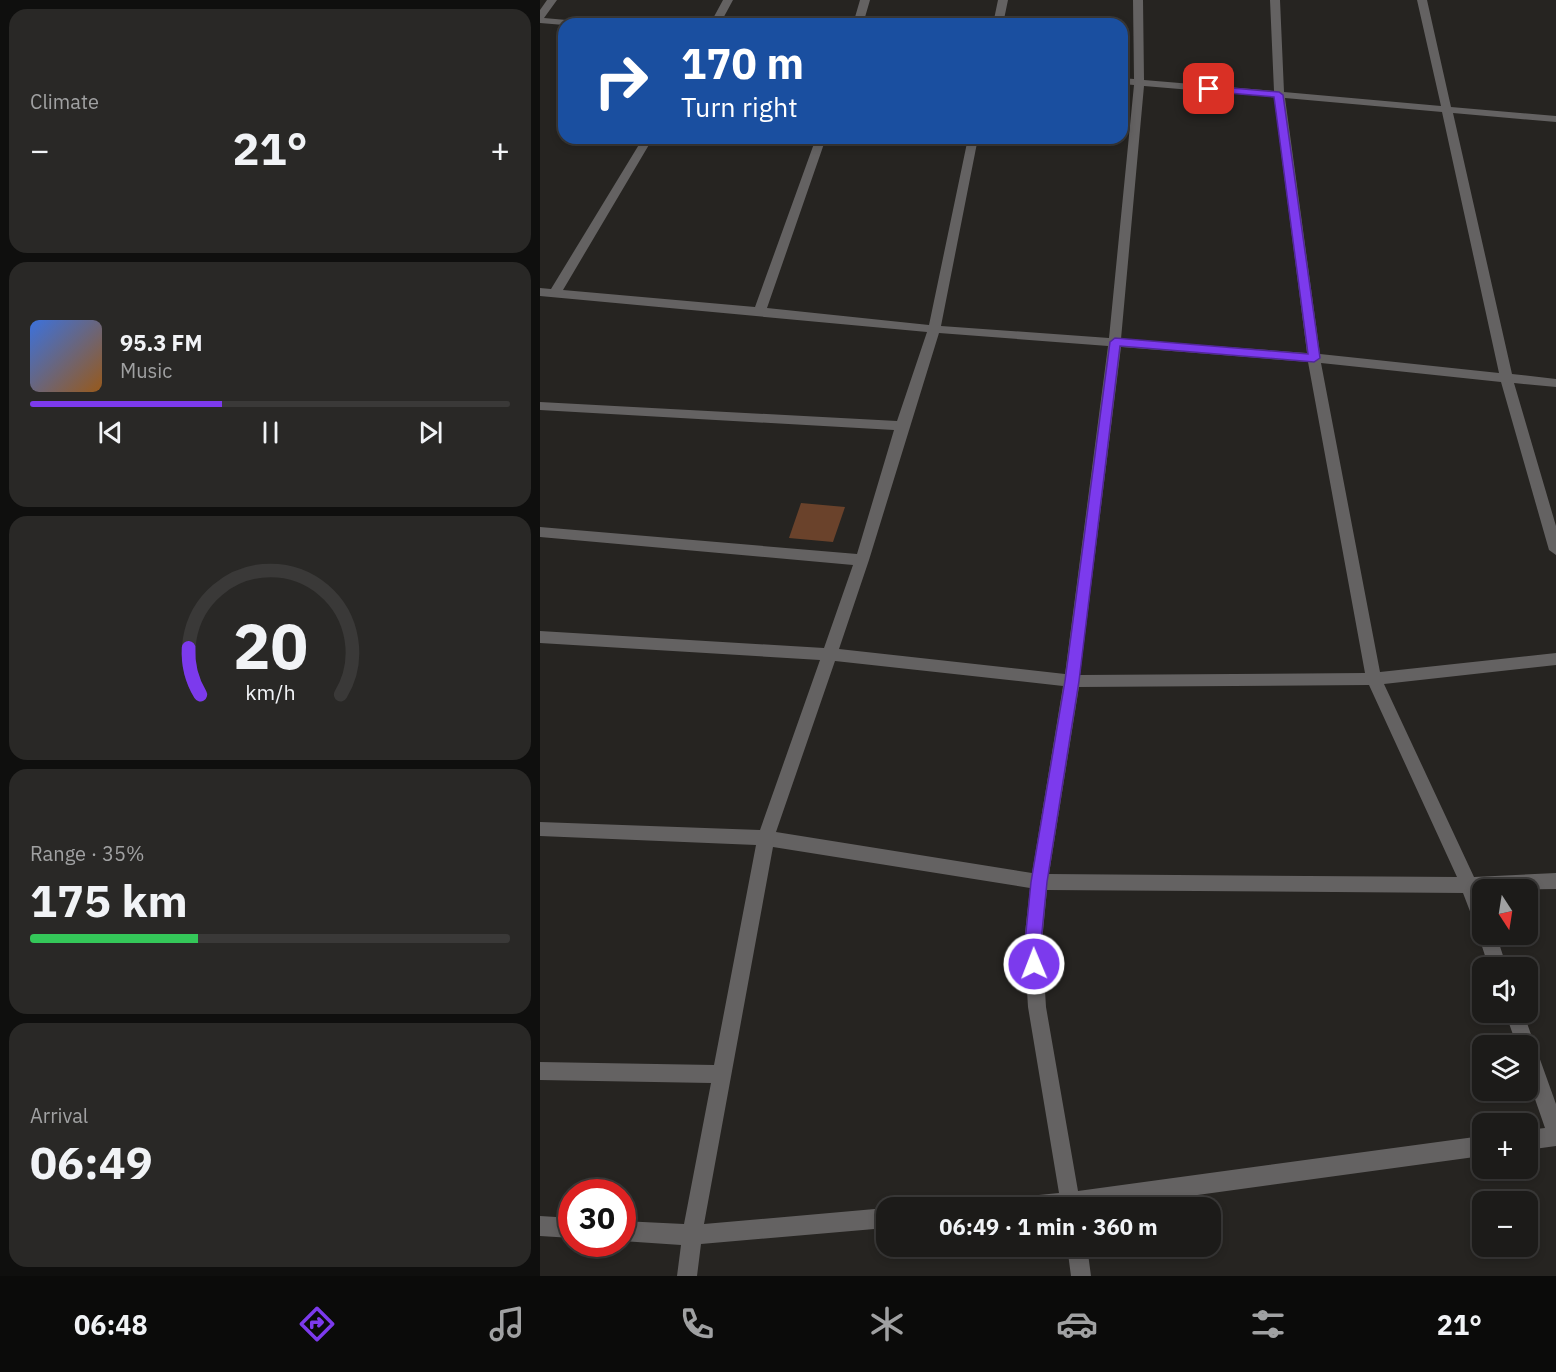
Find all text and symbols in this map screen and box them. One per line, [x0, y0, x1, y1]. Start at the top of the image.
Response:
text: 170 m [681, 36, 804, 91]
icon: right [582, 42, 660, 120]
pin [1183, 63, 1234, 114]
icon: arrive [1192, 72, 1225, 105]
text: Climate [30, 88, 99, 115]
text: Turn right [681, 89, 798, 124]
text: 21° [232, 119, 308, 177]
text: − [30, 128, 50, 171]
text: + [490, 128, 510, 171]
text: 95.3 FM [120, 328, 203, 357]
text: Music [120, 357, 172, 384]
icon: previous [94, 416, 127, 449]
icon: pause [254, 416, 287, 449]
icon: next [414, 416, 447, 449]
text: 20 [233, 605, 307, 686]
text: km/h [245, 678, 295, 706]
text: Range · 35% [30, 840, 145, 867]
text: 175 km [30, 871, 188, 929]
north arrow [1472, 879, 1538, 945]
map controls [1472, 879, 1538, 1257]
position arrow [1002, 932, 1066, 996]
button: sound [1472, 957, 1538, 1023]
button: layers [1472, 1035, 1538, 1101]
text: Arrival [30, 1102, 88, 1129]
button: + [1472, 1113, 1538, 1179]
text: 06:49 [30, 1133, 153, 1191]
speed limit sign: 30 [558, 1179, 636, 1257]
button: − [1472, 1191, 1538, 1257]
text: 06:49 · 1 min · 360 m [939, 1212, 1158, 1241]
icon: directions [296, 1303, 338, 1345]
icon: music [486, 1303, 528, 1345]
icon: phone [676, 1303, 718, 1345]
icon: climate [866, 1303, 908, 1345]
icon: car [1056, 1303, 1098, 1345]
icon: filters [1247, 1303, 1289, 1345]
text: 06:48 [74, 1307, 148, 1342]
text: 21° [1437, 1307, 1482, 1342]

